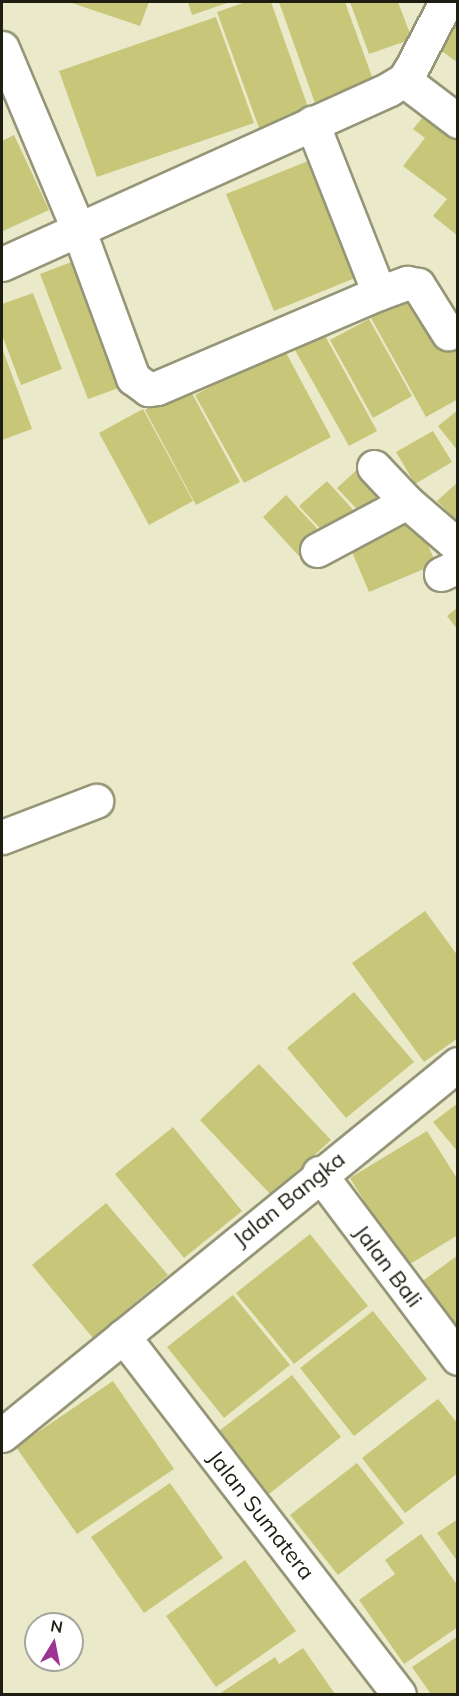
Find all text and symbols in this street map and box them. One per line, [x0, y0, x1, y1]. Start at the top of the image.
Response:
street label: Jalan Bangka [228, 1146, 350, 1252]
street label: Jalan Bali [349, 1220, 427, 1312]
street label: Jalan Sumatera [202, 1445, 320, 1585]
north arrow [24, 1612, 84, 1672]
text: N [49, 1615, 64, 1637]

